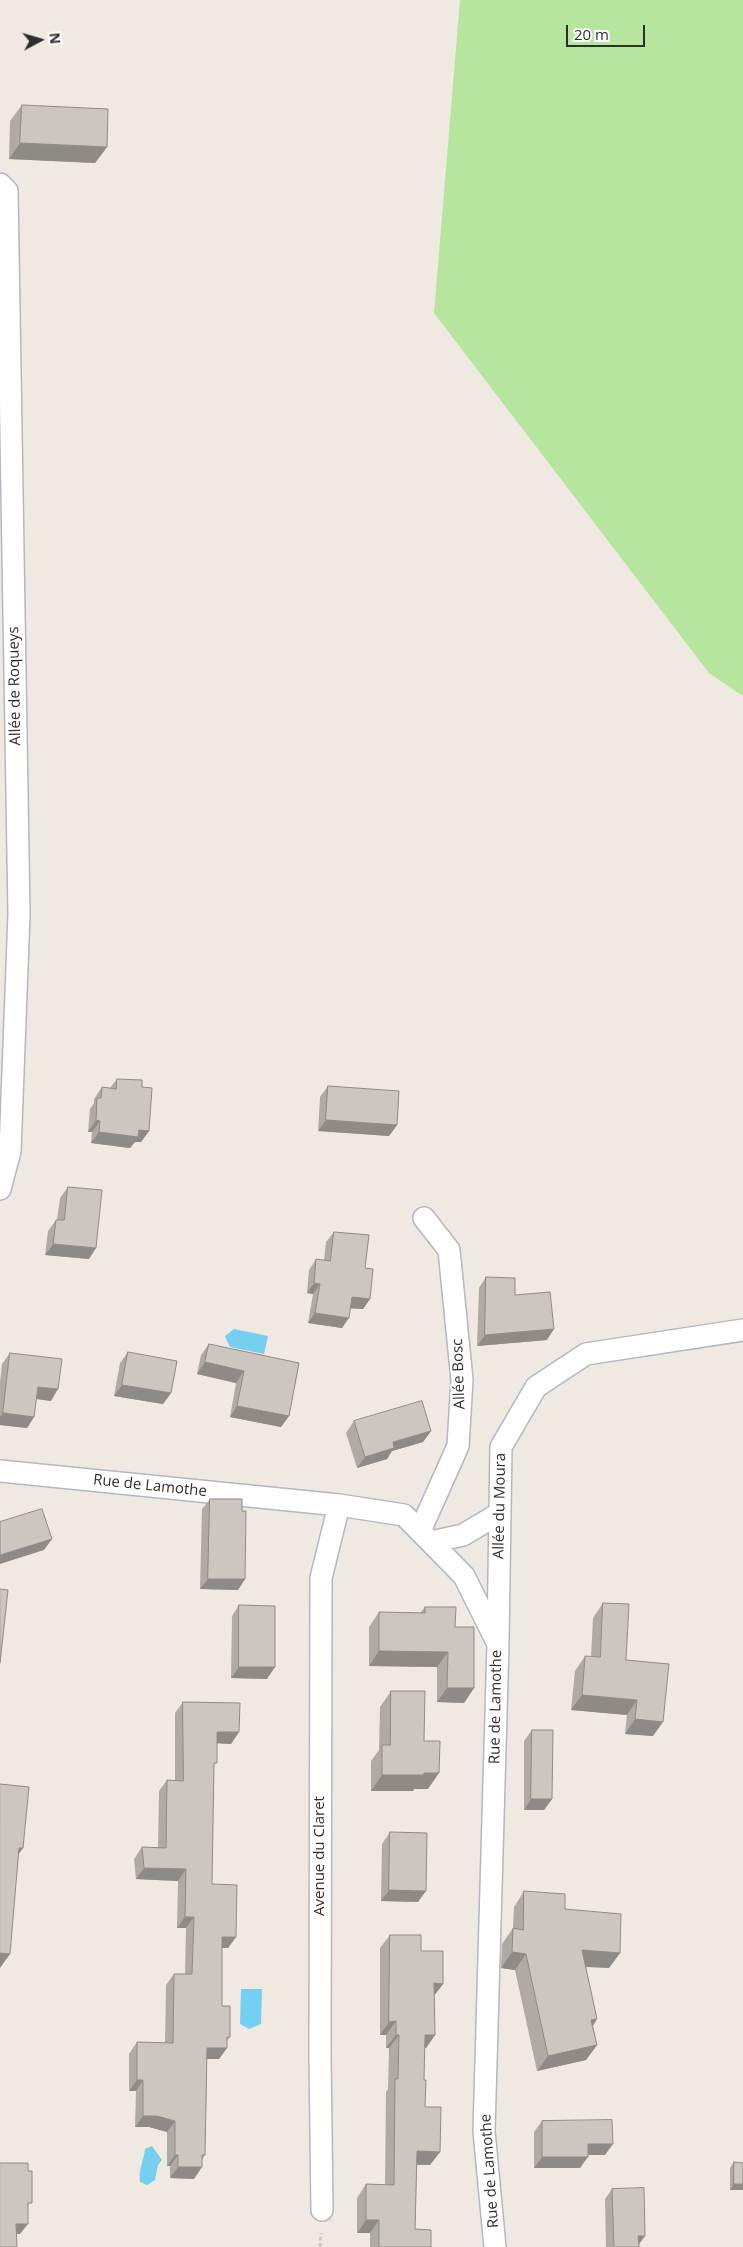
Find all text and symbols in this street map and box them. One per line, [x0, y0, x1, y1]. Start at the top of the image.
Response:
north arrow [15, 15, 65, 65]
scale bar [568, 15, 647, 47]
text: 20 m [574, 24, 609, 44]
text: N [45, 32, 65, 45]
street label: Allée de Roqueys [5, 626, 25, 746]
street label: Allée Bosc [449, 1338, 469, 1410]
street label: Allée du Moura [490, 1453, 510, 1559]
street label: Rue de Lamothe [92, 1471, 208, 1501]
street label: Rue de Lamothe [486, 1650, 506, 1764]
street label: Avenue du Claret [311, 1796, 329, 1916]
street label: Rue de Lamothe [477, 2113, 503, 2229]

